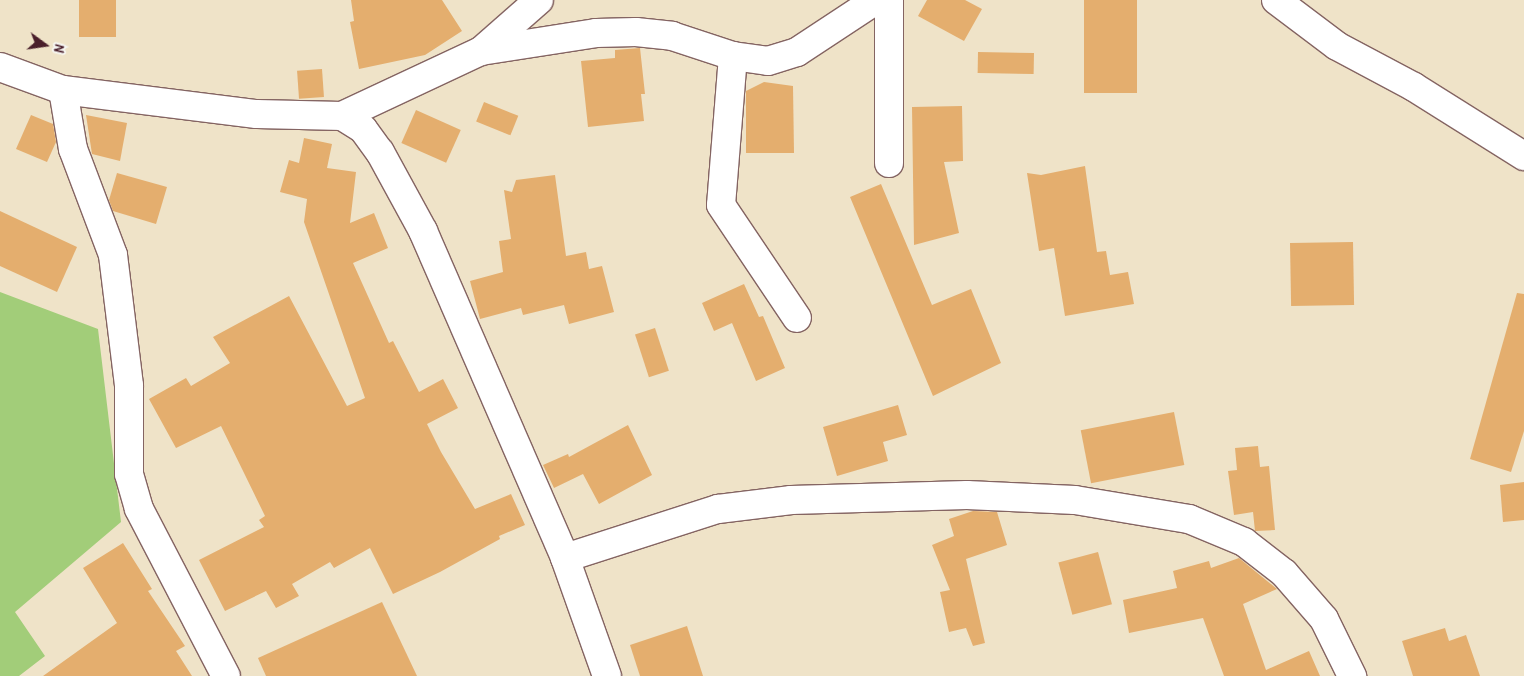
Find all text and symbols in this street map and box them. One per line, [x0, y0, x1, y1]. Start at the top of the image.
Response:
north arrow [20, 20, 70, 70]
text: N [50, 43, 70, 55]

